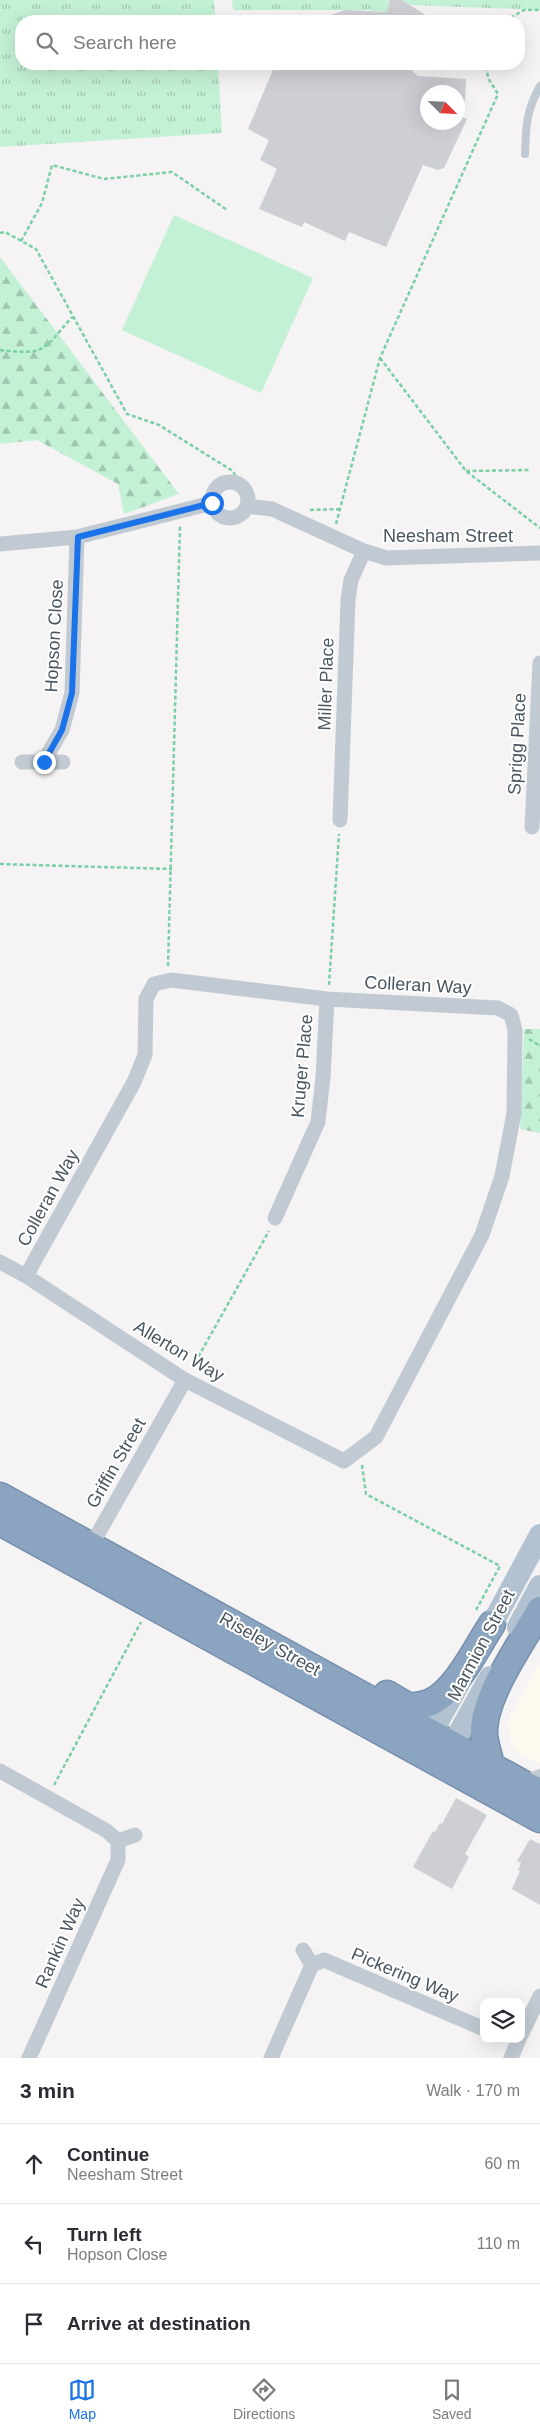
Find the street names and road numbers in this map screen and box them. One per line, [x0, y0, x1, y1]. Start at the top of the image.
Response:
street label: Neesham Street [383, 526, 513, 546]
street label: Hopson Close [41, 579, 67, 693]
street label: Miller Place [314, 637, 338, 731]
street label: Sprigg Place [504, 693, 530, 795]
street label: Colleran Way [364, 972, 472, 998]
street label: Kruger Place [288, 1013, 316, 1119]
street label: Colleran Way [13, 1146, 83, 1250]
street label: Allerton Way [130, 1316, 228, 1386]
street label: Griffin Street [82, 1414, 150, 1512]
street label: Marmion Street [443, 1586, 519, 1704]
street label: Riseley Street [216, 1608, 324, 1680]
street label: Rankin Way [31, 1895, 89, 1991]
street label: Pickering Way [348, 1943, 462, 2007]

